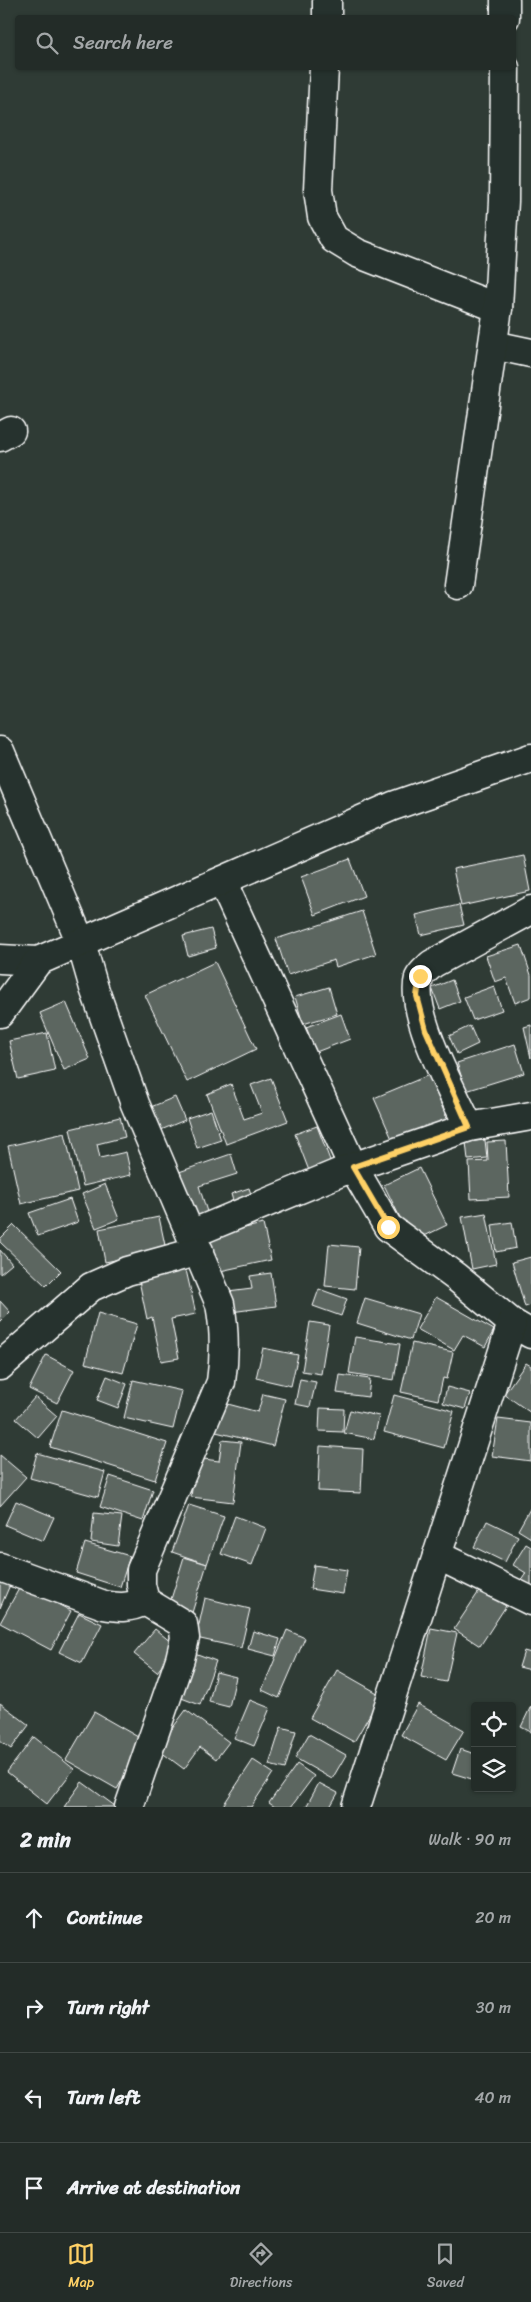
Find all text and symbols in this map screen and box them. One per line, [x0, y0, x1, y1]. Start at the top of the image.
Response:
search box [15, 15, 516, 70]
text: Search here [73, 26, 173, 59]
icon: search [33, 29, 61, 57]
route end [409, 965, 432, 988]
route start [377, 1216, 400, 1239]
map controls [471, 1702, 516, 1792]
button: locate [471, 1702, 516, 1747]
button: layers [471, 1747, 516, 1792]
text: 2 min [20, 1821, 71, 1859]
text: Walk · 90 m [429, 1825, 511, 1854]
text: Continue [67, 1901, 143, 1934]
text: 20 m [475, 1903, 511, 1932]
icon: ahead [20, 1904, 48, 1932]
text: Turn right [67, 1991, 149, 2024]
text: 30 m [476, 1993, 511, 2022]
icon: right [20, 1994, 48, 2022]
text: Turn left [67, 2081, 140, 2114]
text: 40 m [474, 2083, 511, 2112]
icon: left [20, 2084, 48, 2112]
text: Arrive at destination [67, 2171, 240, 2204]
icon: arrive [20, 2174, 48, 2202]
tab: Map [67, 2240, 95, 2295]
tab: Directions [230, 2240, 292, 2295]
tab: Saved [427, 2240, 464, 2295]

